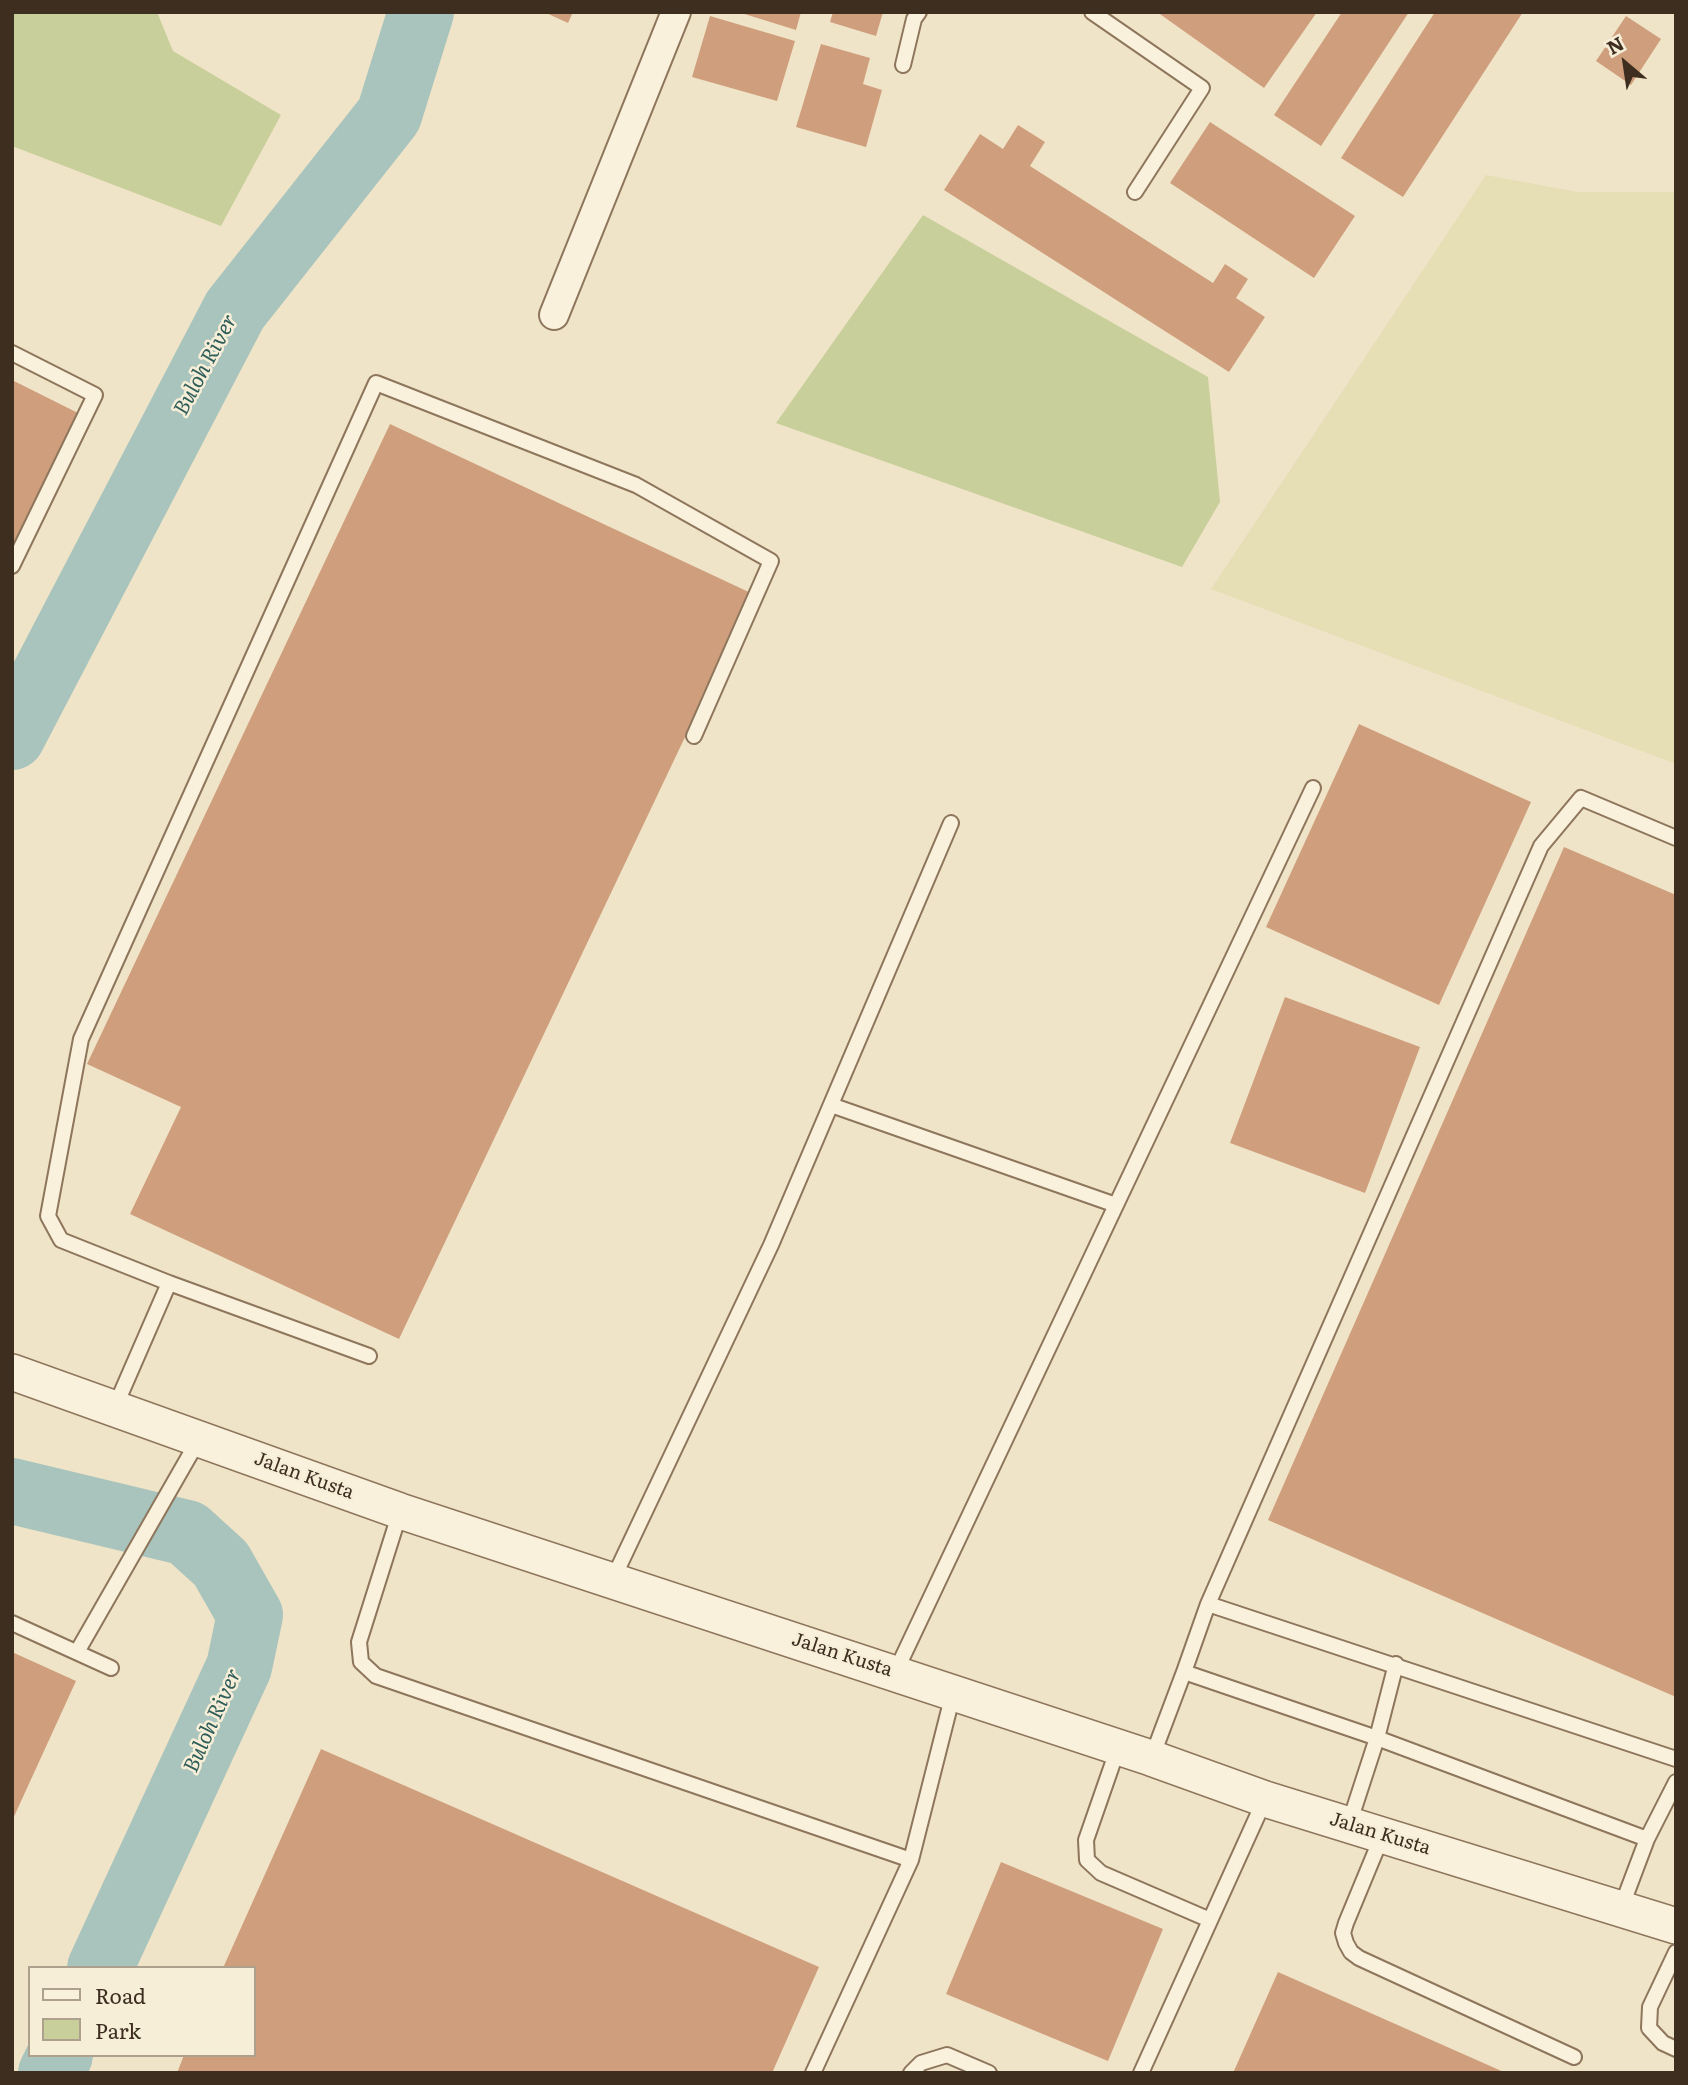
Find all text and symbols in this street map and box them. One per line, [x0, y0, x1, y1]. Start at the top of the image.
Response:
north arrow [1590, 28, 1660, 98]
text: N [1601, 29, 1629, 61]
water label: Buloh River [169, 310, 243, 420]
street label: Jalan Kusta [251, 1447, 357, 1505]
street label: Jalan Kusta [789, 1628, 895, 1682]
water label: Buloh River [179, 1665, 247, 1777]
street label: Jalan Kusta [1327, 1808, 1433, 1860]
legend [28, 1966, 256, 2057]
text: Road [95, 1979, 146, 2010]
text: Park [95, 2014, 141, 2045]

